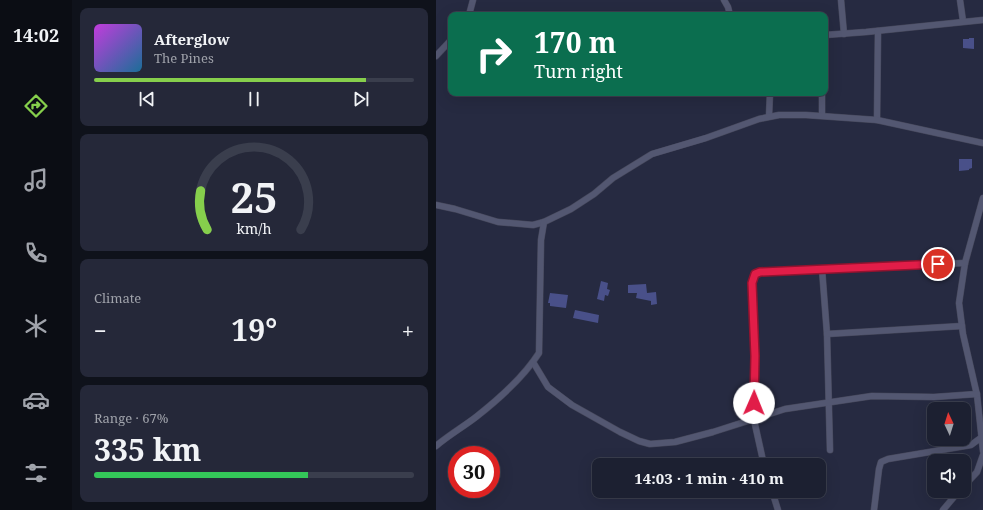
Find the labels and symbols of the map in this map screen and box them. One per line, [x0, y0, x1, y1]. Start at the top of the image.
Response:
pin [921, 247, 955, 281]
position arrow [733, 382, 775, 424]
north arrow [927, 402, 971, 446]
speed limit sign: 30 [448, 446, 500, 498]

